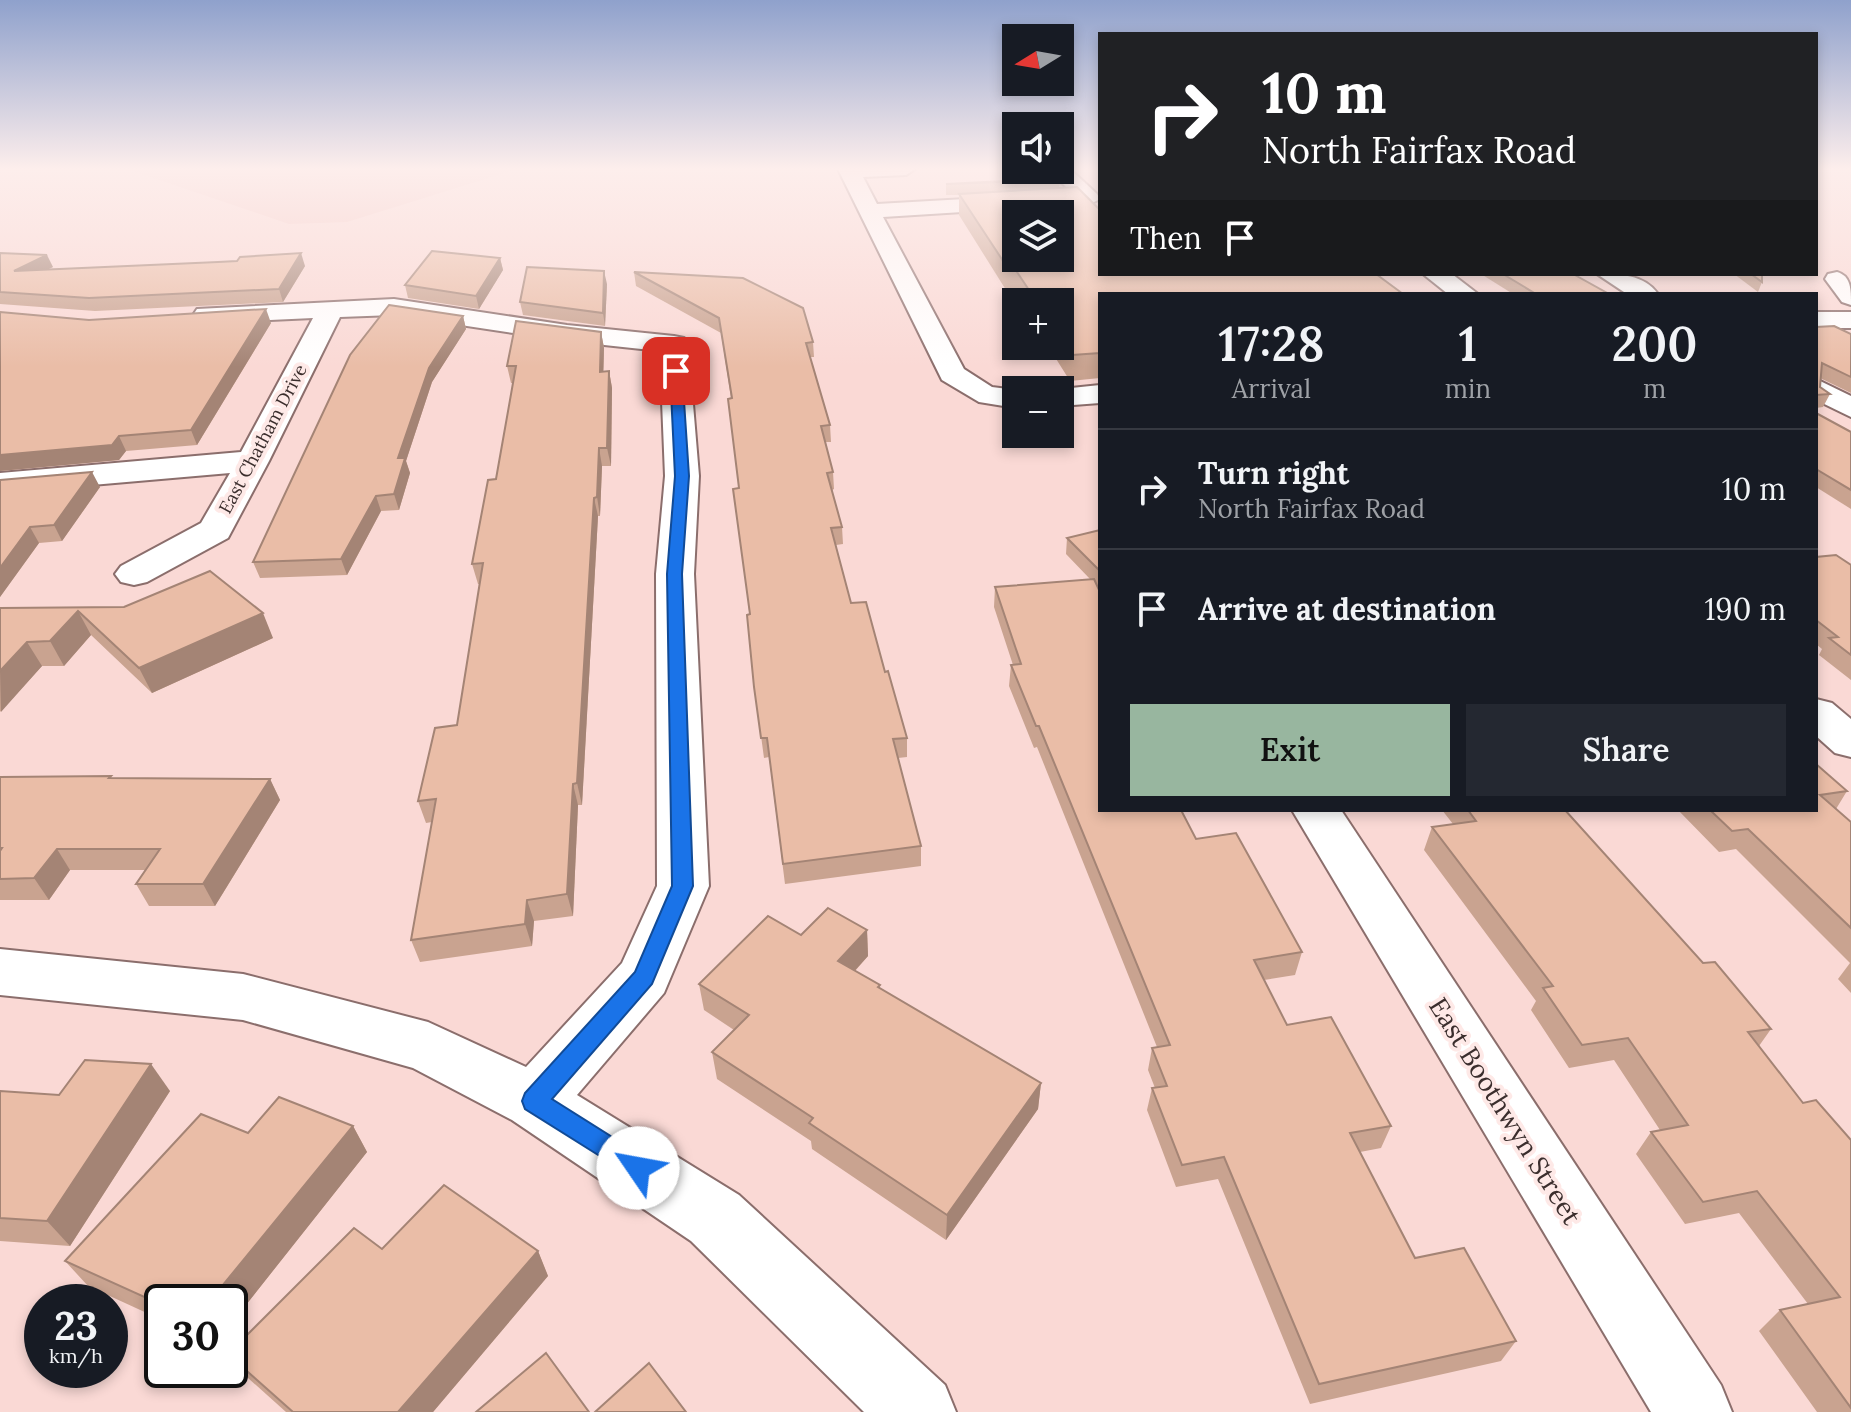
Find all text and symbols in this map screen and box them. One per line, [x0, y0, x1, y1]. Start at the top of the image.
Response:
north arrow [1002, 24, 1074, 96]
map controls [1002, 24, 1074, 448]
text: 10 m [1262, 57, 1387, 128]
icon: right [1130, 64, 1234, 168]
button: sound [1002, 112, 1074, 184]
text: North Fairfax Road [1262, 127, 1576, 173]
button: layers [1002, 200, 1074, 272]
icon: arrive [1218, 216, 1262, 260]
text: Then [1130, 219, 1202, 257]
button: + [1002, 288, 1074, 360]
text: 17:28 [1218, 313, 1324, 374]
text: 1 [1459, 313, 1477, 374]
text: 200 [1611, 313, 1698, 374]
pin [642, 337, 710, 405]
icon: arrive [654, 349, 698, 393]
street label: East Chatham Drive [213, 360, 312, 517]
text: Arrival [1232, 372, 1311, 405]
text: min [1445, 372, 1491, 405]
text: m [1643, 372, 1666, 405]
button: − [1002, 376, 1074, 448]
text: Turn right [1198, 454, 1349, 492]
icon: right [1130, 467, 1174, 511]
text: 10 m [1722, 470, 1786, 508]
text: North Fairfax Road [1198, 492, 1425, 525]
icon: arrive [1130, 587, 1174, 631]
text: Arrive at destination [1198, 590, 1496, 628]
text: 190 m [1704, 590, 1786, 628]
button: Exit [1130, 704, 1450, 796]
button: Share [1466, 704, 1786, 796]
street label: East Boothwyn Street [1422, 991, 1589, 1230]
position arrow [596, 1126, 680, 1210]
speed limit sign: 30 [144, 1284, 248, 1388]
text: 23 [54, 1300, 98, 1351]
text: km/h [49, 1343, 103, 1368]

